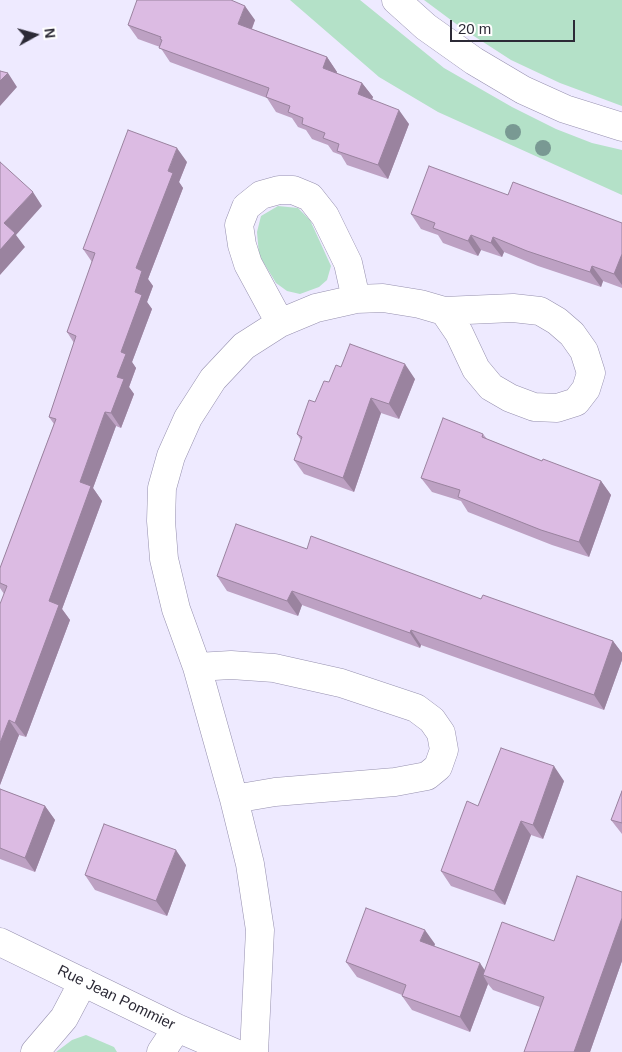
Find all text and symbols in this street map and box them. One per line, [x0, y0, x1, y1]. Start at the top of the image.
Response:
north arrow [10, 10, 60, 60]
scale bar [452, 10, 577, 42]
text: 20 m [458, 20, 491, 37]
text: N [41, 27, 58, 39]
street label: Rue Jean Pommier [54, 962, 178, 1034]

